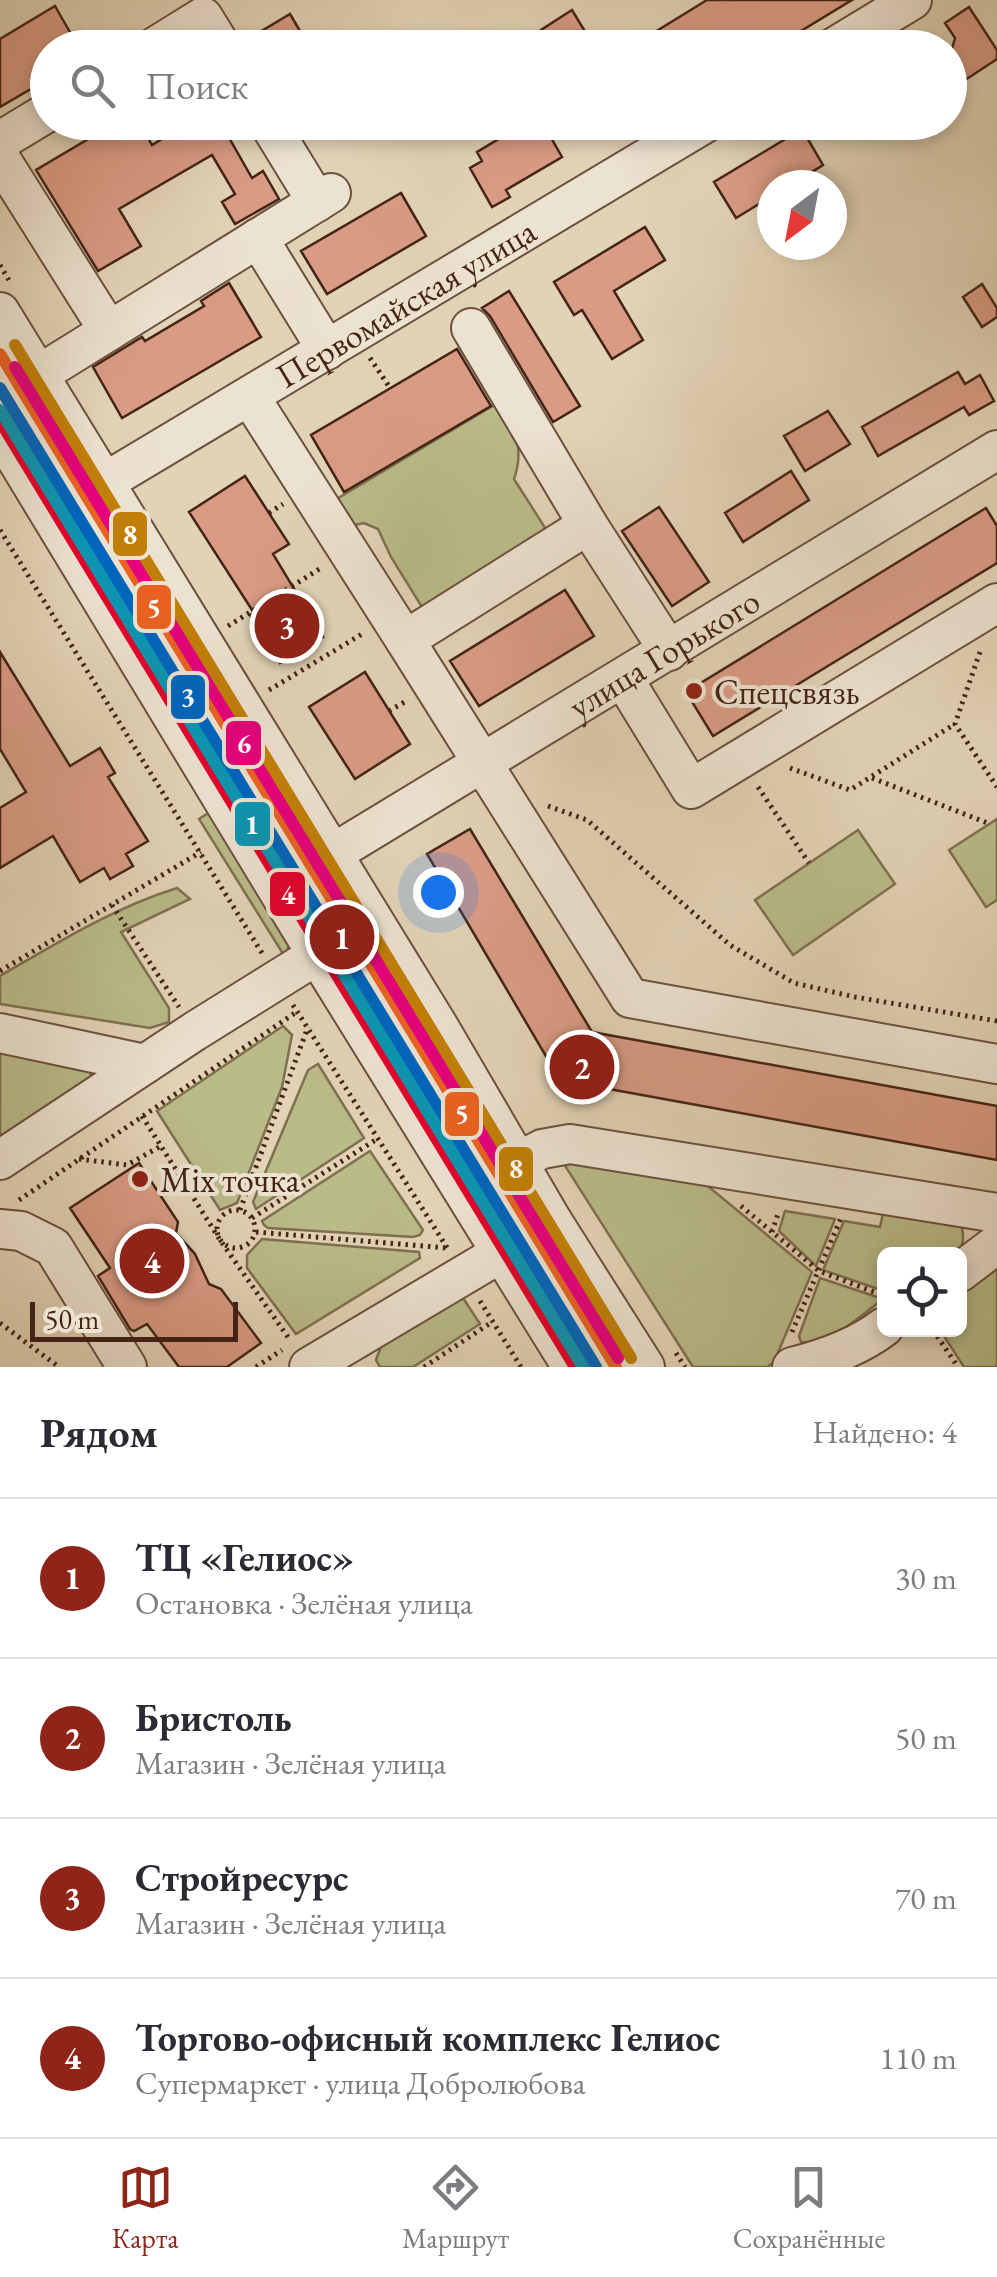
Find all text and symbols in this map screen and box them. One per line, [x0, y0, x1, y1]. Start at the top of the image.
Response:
search box [30, 30, 967, 140]
icon: search [65, 58, 120, 113]
text: Поиск [145, 61, 248, 110]
north arrow [757, 170, 847, 260]
street label: Первомайская улица [267, 207, 544, 397]
line badge: 8 [111, 510, 149, 558]
text: 8 [123, 516, 137, 552]
street label: улица Горького [560, 577, 768, 729]
line badge: 5 [135, 583, 173, 631]
pin: 3 [254, 588, 320, 664]
text: 5 [147, 589, 161, 625]
place label: Спецсвязь [714, 669, 860, 714]
line badge: 3 [169, 673, 207, 721]
text: 3 [181, 678, 195, 714]
marker: Спецсвязь [683, 680, 705, 702]
line badge: 6 [224, 719, 263, 767]
text: 6 [237, 725, 252, 761]
line badge: 1 [233, 800, 272, 848]
text: 1 [245, 806, 259, 842]
your location [413, 867, 464, 918]
line badge: 4 [268, 870, 307, 918]
text: 4 [281, 876, 297, 912]
pin: 1 [310, 900, 374, 974]
pin: 2 [550, 1030, 614, 1104]
line badge: 5 [443, 1090, 481, 1138]
text: 5 [455, 1095, 469, 1131]
line badge: 8 [497, 1145, 535, 1193]
text: 8 [509, 1150, 523, 1186]
place label: Mix точка [160, 1157, 300, 1202]
marker: Mix точка [129, 1168, 151, 1190]
pin: 4 [120, 1224, 184, 1298]
map controls [877, 1247, 967, 1337]
button: locate [877, 1247, 967, 1337]
scale bar [30, 1297, 238, 1342]
text: 50 m [45, 1301, 99, 1337]
text: Рядом [40, 1405, 158, 1460]
text: Найдено: 4 [812, 1411, 957, 1453]
text: ТЦ «Гелиос» [135, 1533, 354, 1582]
text: 1 [64, 1557, 81, 1599]
text: 30 m [895, 1557, 957, 1599]
text: Остановка · Зелёная улица [135, 1582, 473, 1624]
text: Бристоль [135, 1693, 292, 1742]
text: 2 [64, 1717, 81, 1759]
text: 50 m [895, 1717, 957, 1759]
text: Магазин · Зелёная улица [135, 1742, 446, 1784]
text: Стройресурс [135, 1853, 348, 1902]
text: 3 [64, 1877, 81, 1919]
text: 70 m [895, 1877, 957, 1919]
text: Магазин · Зелёная улица [135, 1902, 446, 1944]
text: Торгово-офисный комплекс Гелиос [135, 2013, 720, 2062]
text: 4 [64, 2037, 81, 2079]
text: 110 m [880, 2037, 957, 2079]
text: Супермаркет · улица Добролюбова [135, 2062, 586, 2104]
tab: Карта [112, 2160, 179, 2256]
tab: Маршрут [402, 2160, 509, 2256]
tab: Сохранённые [733, 2160, 885, 2256]

